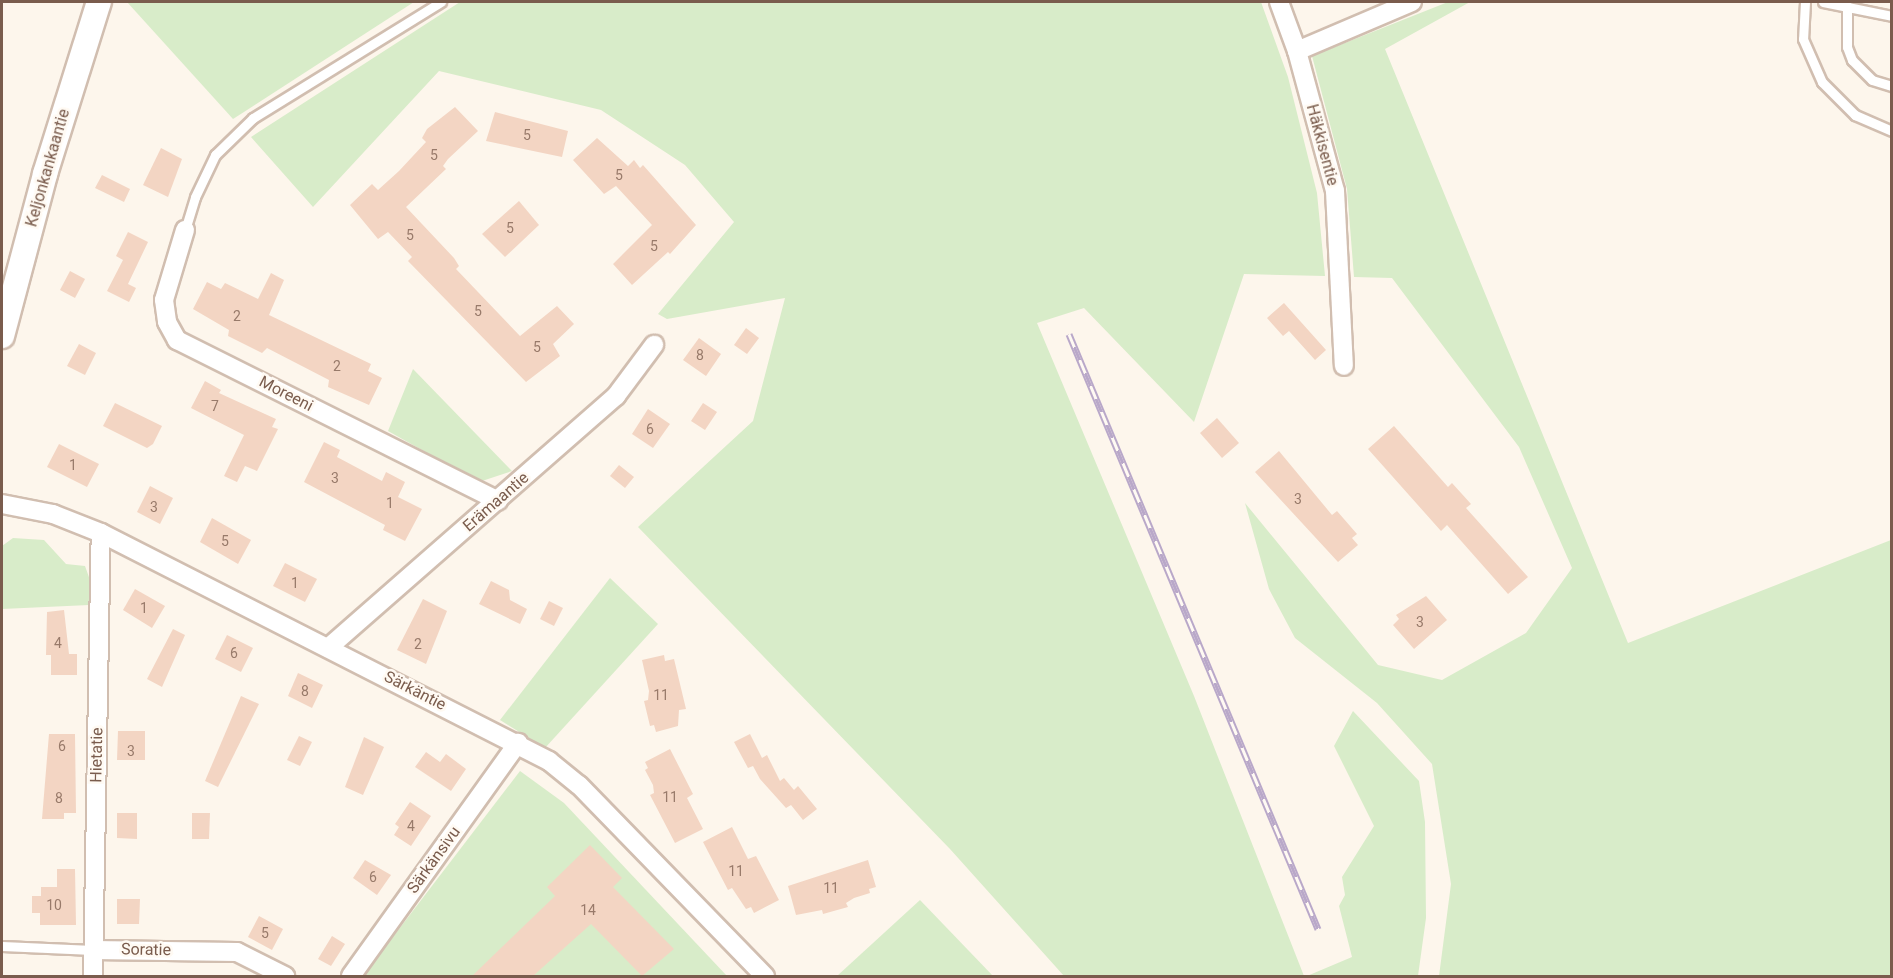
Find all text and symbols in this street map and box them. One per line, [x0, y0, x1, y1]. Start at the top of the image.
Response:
street label: Häkkisentie [1302, 102, 1342, 188]
street label: Keljonkankaantie [22, 107, 74, 229]
house number: 5 [523, 127, 531, 143]
house number: 5 [430, 147, 438, 163]
house number: 5 [615, 167, 623, 183]
house number: 5 [506, 220, 514, 236]
house number: 5 [406, 227, 414, 243]
house number: 5 [650, 238, 658, 254]
house number: 5 [474, 303, 482, 319]
house number: 2 [233, 308, 241, 324]
house number: 5 [533, 339, 541, 355]
house number: 8 [696, 347, 704, 363]
house number: 2 [333, 358, 341, 374]
street label: Moreeni [256, 372, 316, 416]
house number: 7 [211, 398, 219, 414]
house number: 6 [646, 421, 654, 437]
house number: 1 [69, 457, 77, 473]
street label: Erämaantie [459, 468, 533, 536]
house number: 3 [331, 470, 339, 486]
house number: 3 [1294, 491, 1302, 507]
house number: 1 [386, 495, 394, 511]
house number: 3 [150, 499, 158, 515]
house number: 5 [221, 533, 229, 549]
house number: 1 [291, 575, 299, 591]
house number: 1 [140, 600, 148, 616]
house number: 3 [1416, 614, 1424, 630]
house number: 4 [54, 635, 62, 651]
house number: 2 [414, 636, 422, 652]
house number: 6 [230, 645, 238, 661]
street label: Särkäntie [381, 667, 449, 715]
house number: 8 [301, 683, 309, 699]
house number: 11 [653, 687, 669, 703]
street label: Hietatie [87, 727, 107, 783]
house number: 6 [58, 738, 66, 754]
house number: 3 [127, 743, 135, 759]
house number: 11 [662, 789, 678, 805]
house number: 8 [55, 790, 63, 806]
house number: 4 [407, 818, 415, 834]
street label: Särkänsivu [403, 823, 465, 897]
house number: 11 [728, 863, 744, 879]
house number: 6 [369, 869, 377, 885]
house number: 11 [823, 880, 839, 896]
house number: 10 [46, 897, 62, 913]
house number: 14 [580, 902, 596, 918]
house number: 5 [261, 925, 269, 941]
street label: Soratie [121, 940, 171, 960]

